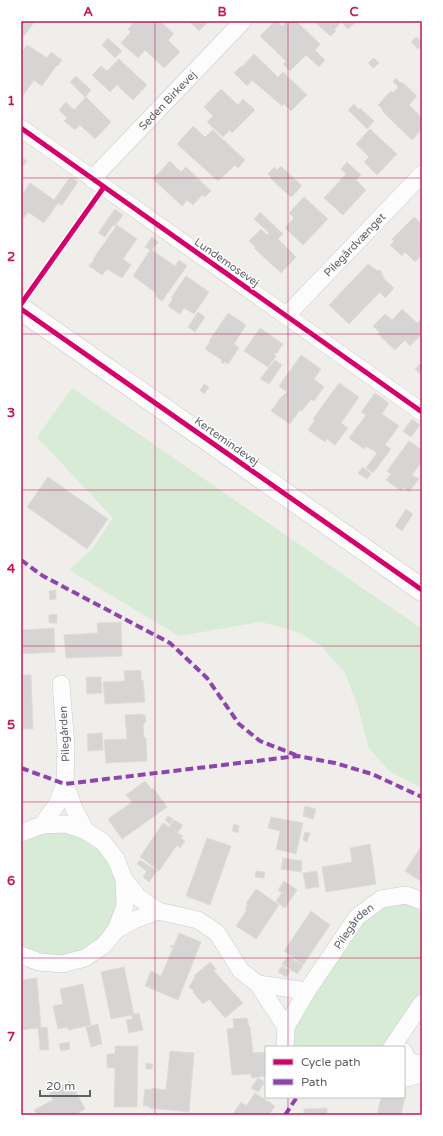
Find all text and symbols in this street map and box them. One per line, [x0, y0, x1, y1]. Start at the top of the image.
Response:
text: A [83, 4, 93, 20]
text: B [217, 4, 227, 20]
text: C [349, 4, 359, 20]
street label: Seden Birkevej [136, 68, 199, 133]
text: 1 [7, 93, 15, 109]
street label: Pilegårdvænget [321, 210, 388, 279]
street label: Lundemosevej [192, 235, 262, 290]
text: 2 [7, 249, 15, 265]
text: 3 [7, 405, 15, 421]
street label: Kertemindevej [192, 414, 262, 469]
text: 4 [7, 561, 16, 577]
street label: Pilegården [57, 706, 72, 762]
text: 5 [7, 717, 15, 733]
text: 6 [7, 873, 15, 889]
street label: Pilegården [331, 901, 376, 952]
text: 7 [7, 1029, 15, 1045]
legend [265, 1046, 405, 1098]
text: Cycle path [301, 1055, 360, 1069]
scale bar [40, 1072, 90, 1098]
text: Path [301, 1075, 327, 1089]
text: 20 m [46, 1079, 75, 1093]

